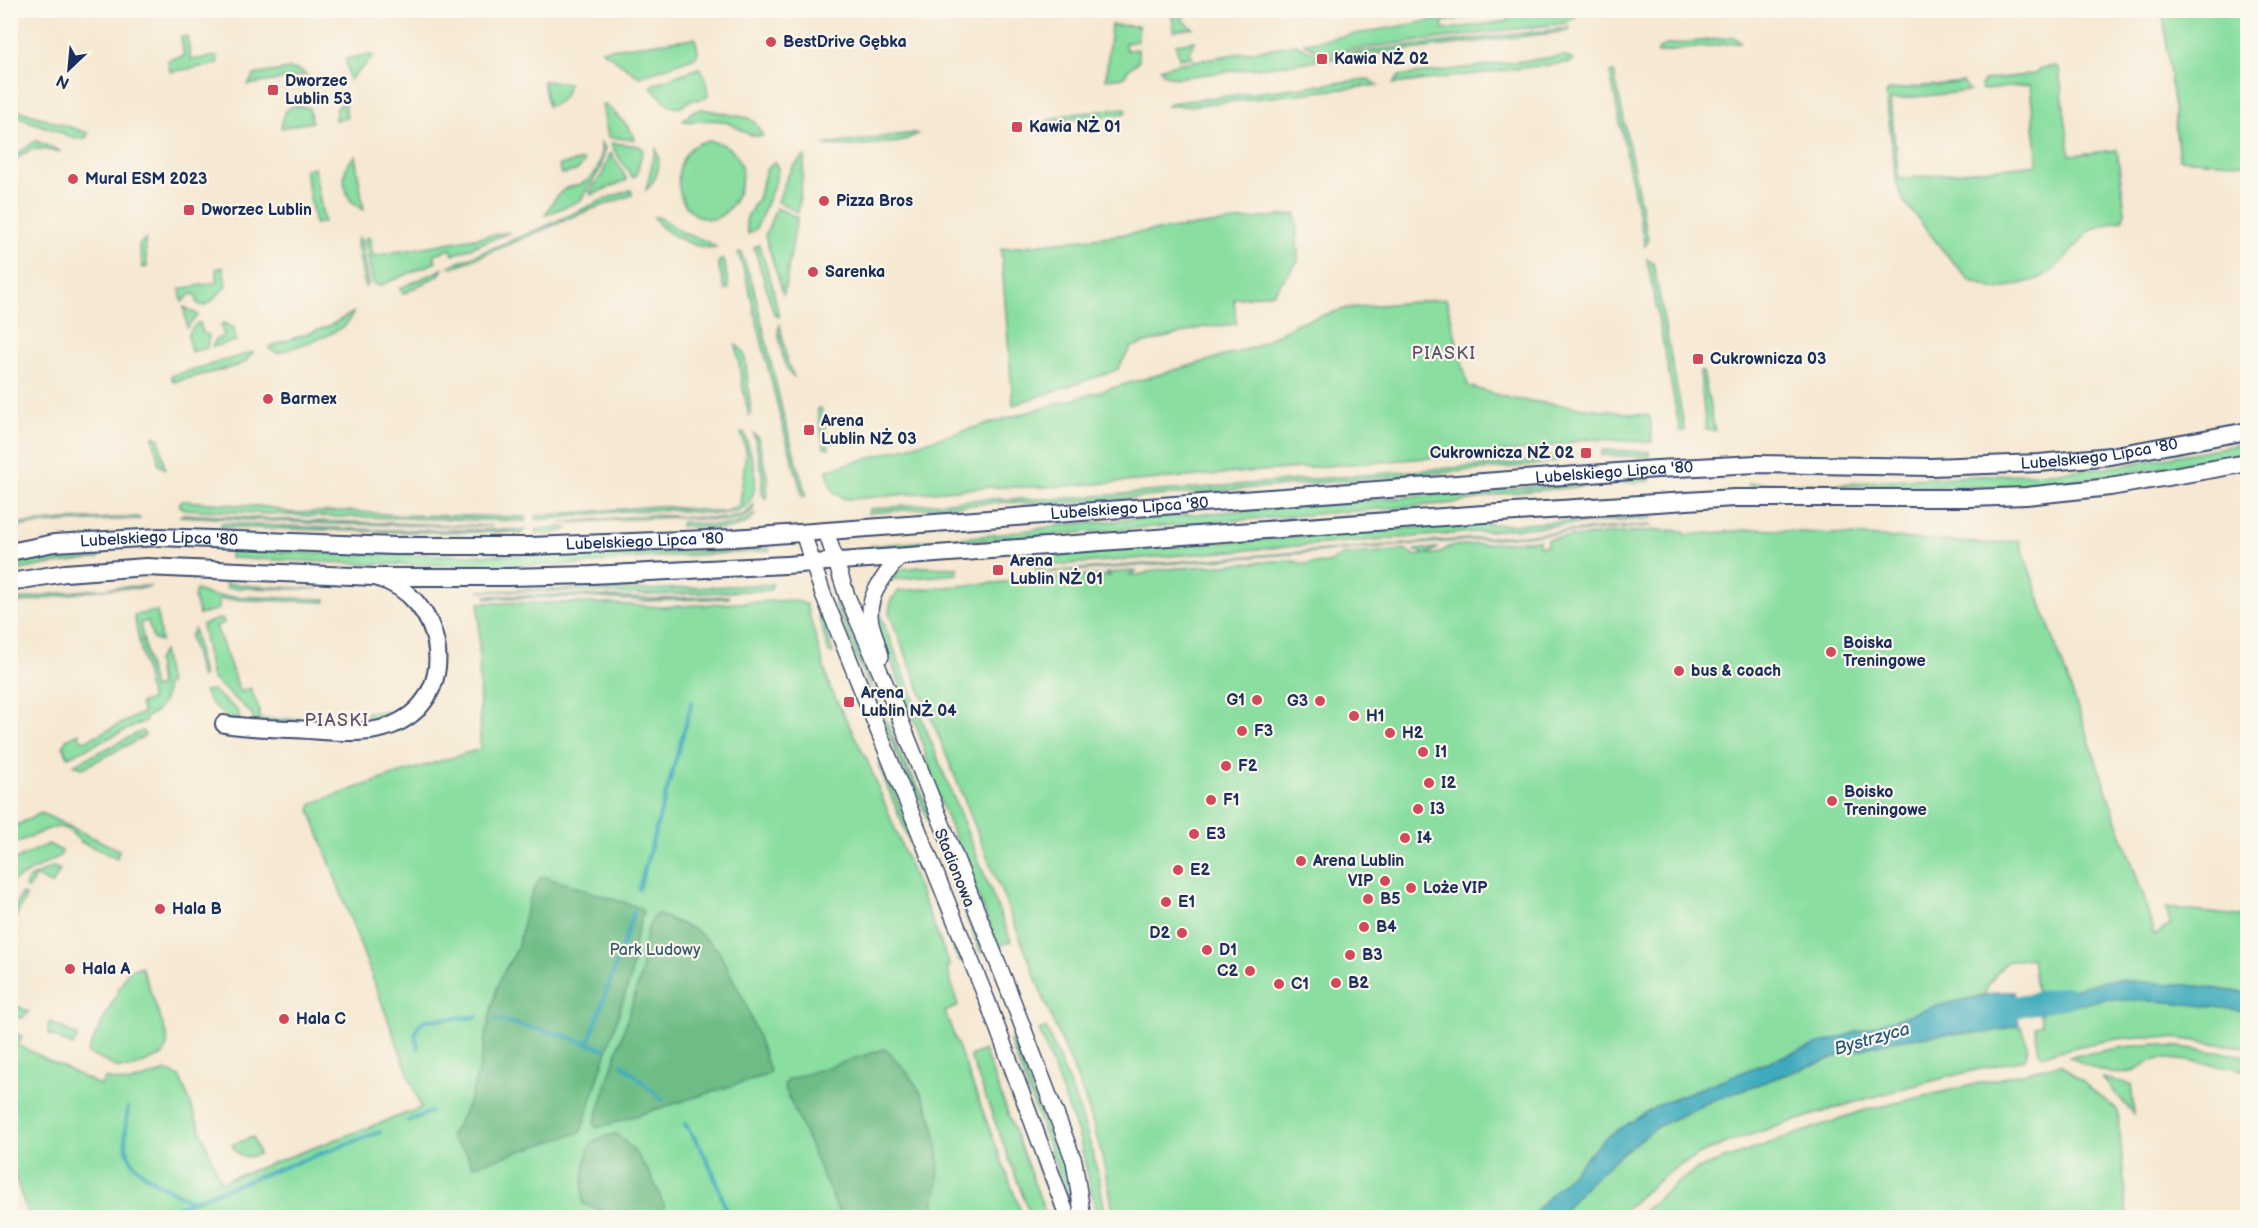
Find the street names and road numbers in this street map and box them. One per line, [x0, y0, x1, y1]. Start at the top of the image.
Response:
street label: Lubelskiego Lipca '80 [2020, 434, 2179, 473]
street label: Lubelskiego Lipca '80 [1534, 458, 1694, 488]
street label: Lubelskiego Lipca '80 [1050, 493, 1209, 524]
street label: Lubelskiego Lipca '80 [79, 527, 238, 551]
street label: Lubelskiego Lipca '80 [565, 529, 724, 554]
street label: Stadionowa [930, 826, 978, 910]

